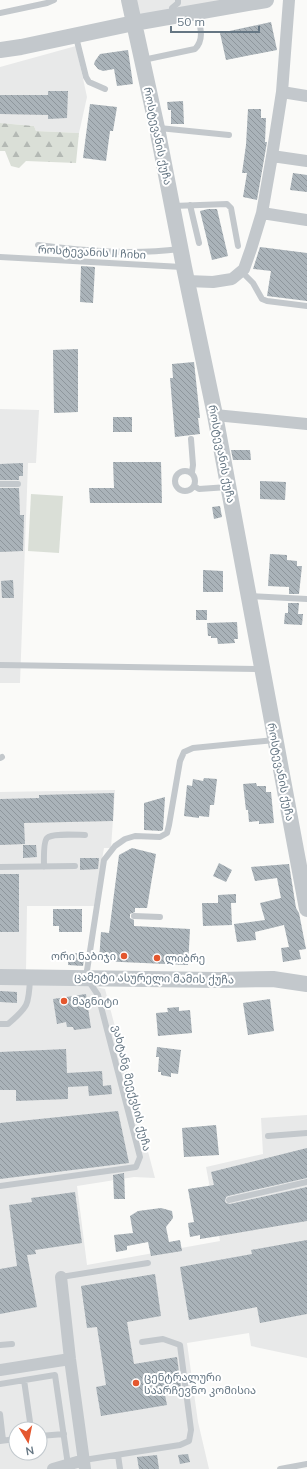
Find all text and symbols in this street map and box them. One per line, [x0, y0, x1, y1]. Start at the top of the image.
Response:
scale bar [171, 8, 259, 34]
text: 50 m [177, 14, 205, 29]
street label: როსტევანის ქუჩა [141, 86, 175, 186]
street label: როსტევანის II ჩიხი [38, 242, 146, 262]
street label: როსტევანის ქუჩა [206, 404, 238, 504]
street label: როსტევანის ქუჩა [265, 722, 297, 822]
place label: ორი ნაბიჯი [51, 949, 116, 963]
marker: ორი ნაბიჯი [119, 951, 129, 961]
place label: ლიბრე [165, 951, 205, 965]
marker: ლიბრე [152, 953, 162, 963]
street label: ცამეტი ასურელი მამის ქუჩა [74, 970, 234, 986]
place label: მაგნიტი [72, 994, 119, 1008]
marker: მაგნიტი [59, 996, 69, 1006]
street label: ვახტანგ მეექვსის ქუჩა [110, 1024, 154, 1152]
place label: ცენტრალური საარჩევნო კომისია [144, 1370, 256, 1397]
marker: ცენტრალური საარჩევნო კომისია [131, 1378, 141, 1388]
north arrow [8, 1421, 48, 1461]
text: N [24, 1443, 35, 1458]

